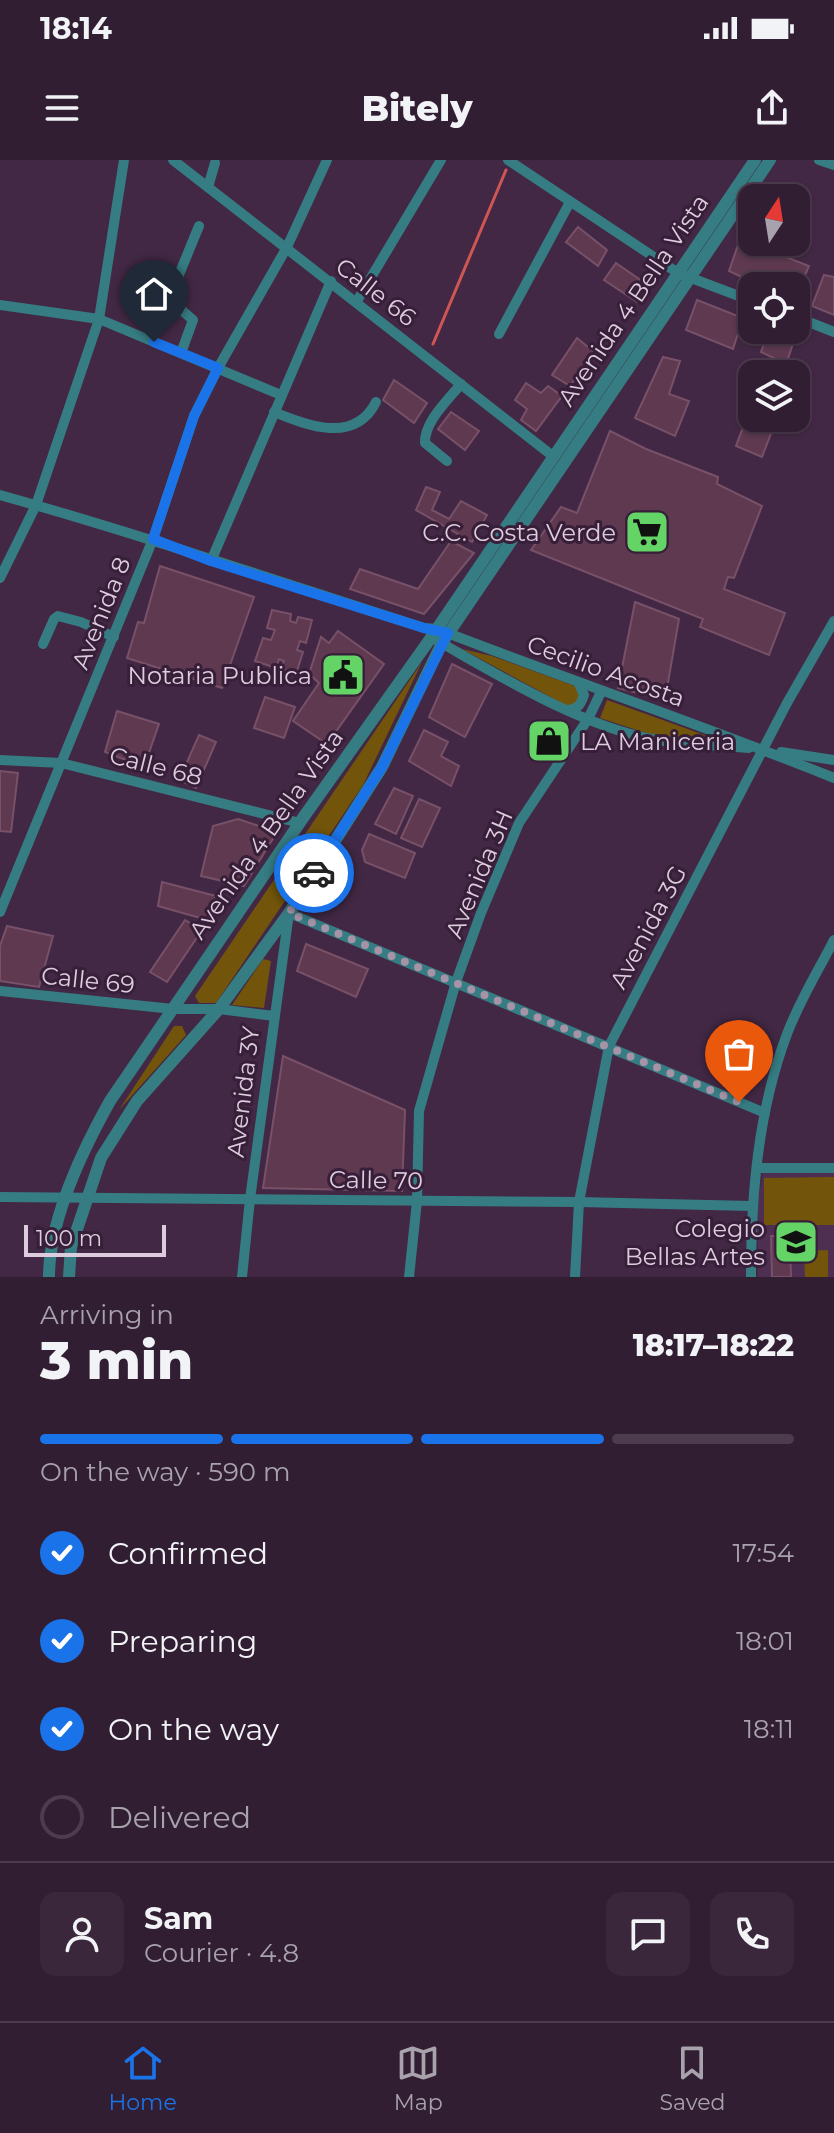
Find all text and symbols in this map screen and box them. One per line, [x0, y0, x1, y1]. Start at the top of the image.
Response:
text: 18:14 [40, 10, 112, 47]
icon: menu [40, 86, 84, 130]
text: Bitely [361, 86, 473, 130]
icon: share [750, 86, 794, 130]
north arrow [738, 184, 810, 256]
map controls [738, 184, 810, 432]
street label: Avenida 4 Bella Vista [551, 189, 715, 411]
street label: Calle 66 [330, 252, 422, 332]
pin [120, 260, 188, 342]
icon: home [132, 272, 176, 316]
button: locate [738, 272, 810, 344]
button: layers [738, 360, 810, 432]
supermarket icon: C.C. Costa Verde [623, 508, 671, 556]
place label: C.C. Costa Verde [422, 518, 616, 547]
street label: Avenida 8 [65, 553, 137, 673]
street label: Cecilio Acosta [523, 629, 689, 713]
public building icon: Notaria Publica [319, 651, 367, 699]
place label: Notaria Publica [127, 661, 312, 690]
shop icon: LA Maniceria [525, 717, 573, 765]
street label: Avenida 4 Bella Vista [183, 724, 349, 944]
place label: LA Maniceria [580, 727, 735, 756]
street label: Calle 68 [107, 740, 205, 792]
street label: Avenida 3H [439, 806, 519, 942]
courier [274, 833, 354, 913]
icon: car [292, 851, 336, 895]
street label: Avenida 3G [603, 860, 693, 994]
street label: Calle 69 [40, 961, 136, 999]
pin [705, 1020, 773, 1102]
street label: Avenida 3Y [221, 1024, 266, 1159]
icon: bag [717, 1032, 761, 1076]
street label: Calle 70 [329, 1165, 423, 1195]
place label: Colegio Bellas Artes [625, 1214, 765, 1271]
school or university icon: Colegio Bellas Artes [772, 1218, 820, 1266]
scale bar [24, 1221, 166, 1257]
text: 100 m [36, 1225, 102, 1252]
text: Arriving in [40, 1299, 174, 1331]
text: 18:17–18:22 [633, 1327, 794, 1364]
text: 3 min [40, 1329, 193, 1392]
text: On the way · 590 m [40, 1456, 290, 1488]
icon: check [40, 1531, 84, 1575]
text: Confirmed [108, 1535, 268, 1572]
text: 17:54 [732, 1537, 794, 1569]
icon: check [40, 1619, 84, 1663]
text: Preparing [108, 1623, 257, 1660]
text: 18:01 [736, 1625, 794, 1657]
icon: check [40, 1707, 84, 1751]
text: On the way [108, 1711, 279, 1748]
text: 18:11 [744, 1713, 794, 1745]
text: Delivered [108, 1799, 251, 1836]
button: person [40, 1892, 124, 1976]
button: chat [606, 1892, 690, 1976]
button: phone [710, 1892, 794, 1976]
text: Sam [144, 1900, 213, 1937]
text: Courier · 4.8 [144, 1937, 299, 1969]
tab: Home [108, 2041, 177, 2116]
tab: Map [394, 2041, 443, 2116]
tab: Saved [659, 2041, 726, 2116]

